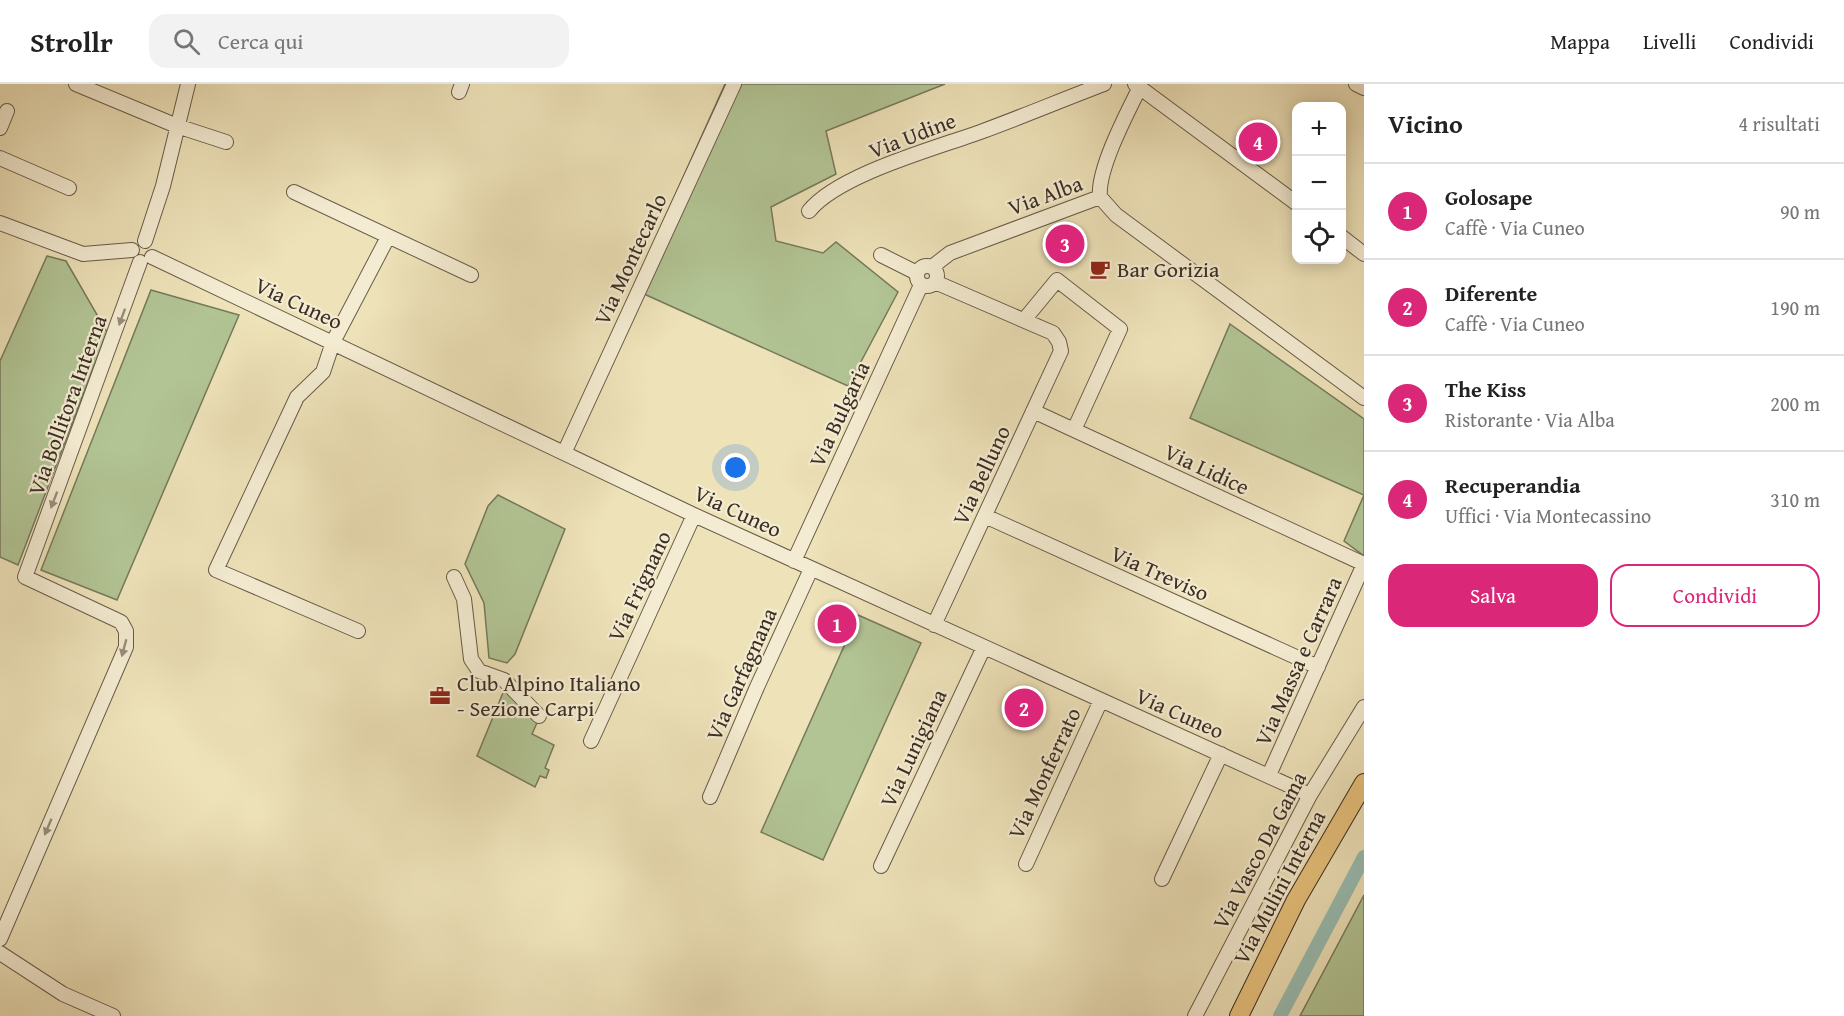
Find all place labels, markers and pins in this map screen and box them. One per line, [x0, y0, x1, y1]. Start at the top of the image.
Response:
pin: 4 [1238, 120, 1278, 164]
pin: 3 [1046, 222, 1084, 266]
place label: Bar Gorizia [1117, 253, 1220, 285]
cafe icon: Bar Gorizia [1088, 257, 1112, 281]
pin: 1 [818, 602, 856, 646]
place label: Club Alpino Italiano - Sezione Carpi [457, 667, 641, 724]
office icon: Club Alpino Italiano - Sezione Carpi [428, 684, 452, 708]
pin: 2 [1004, 686, 1044, 730]

